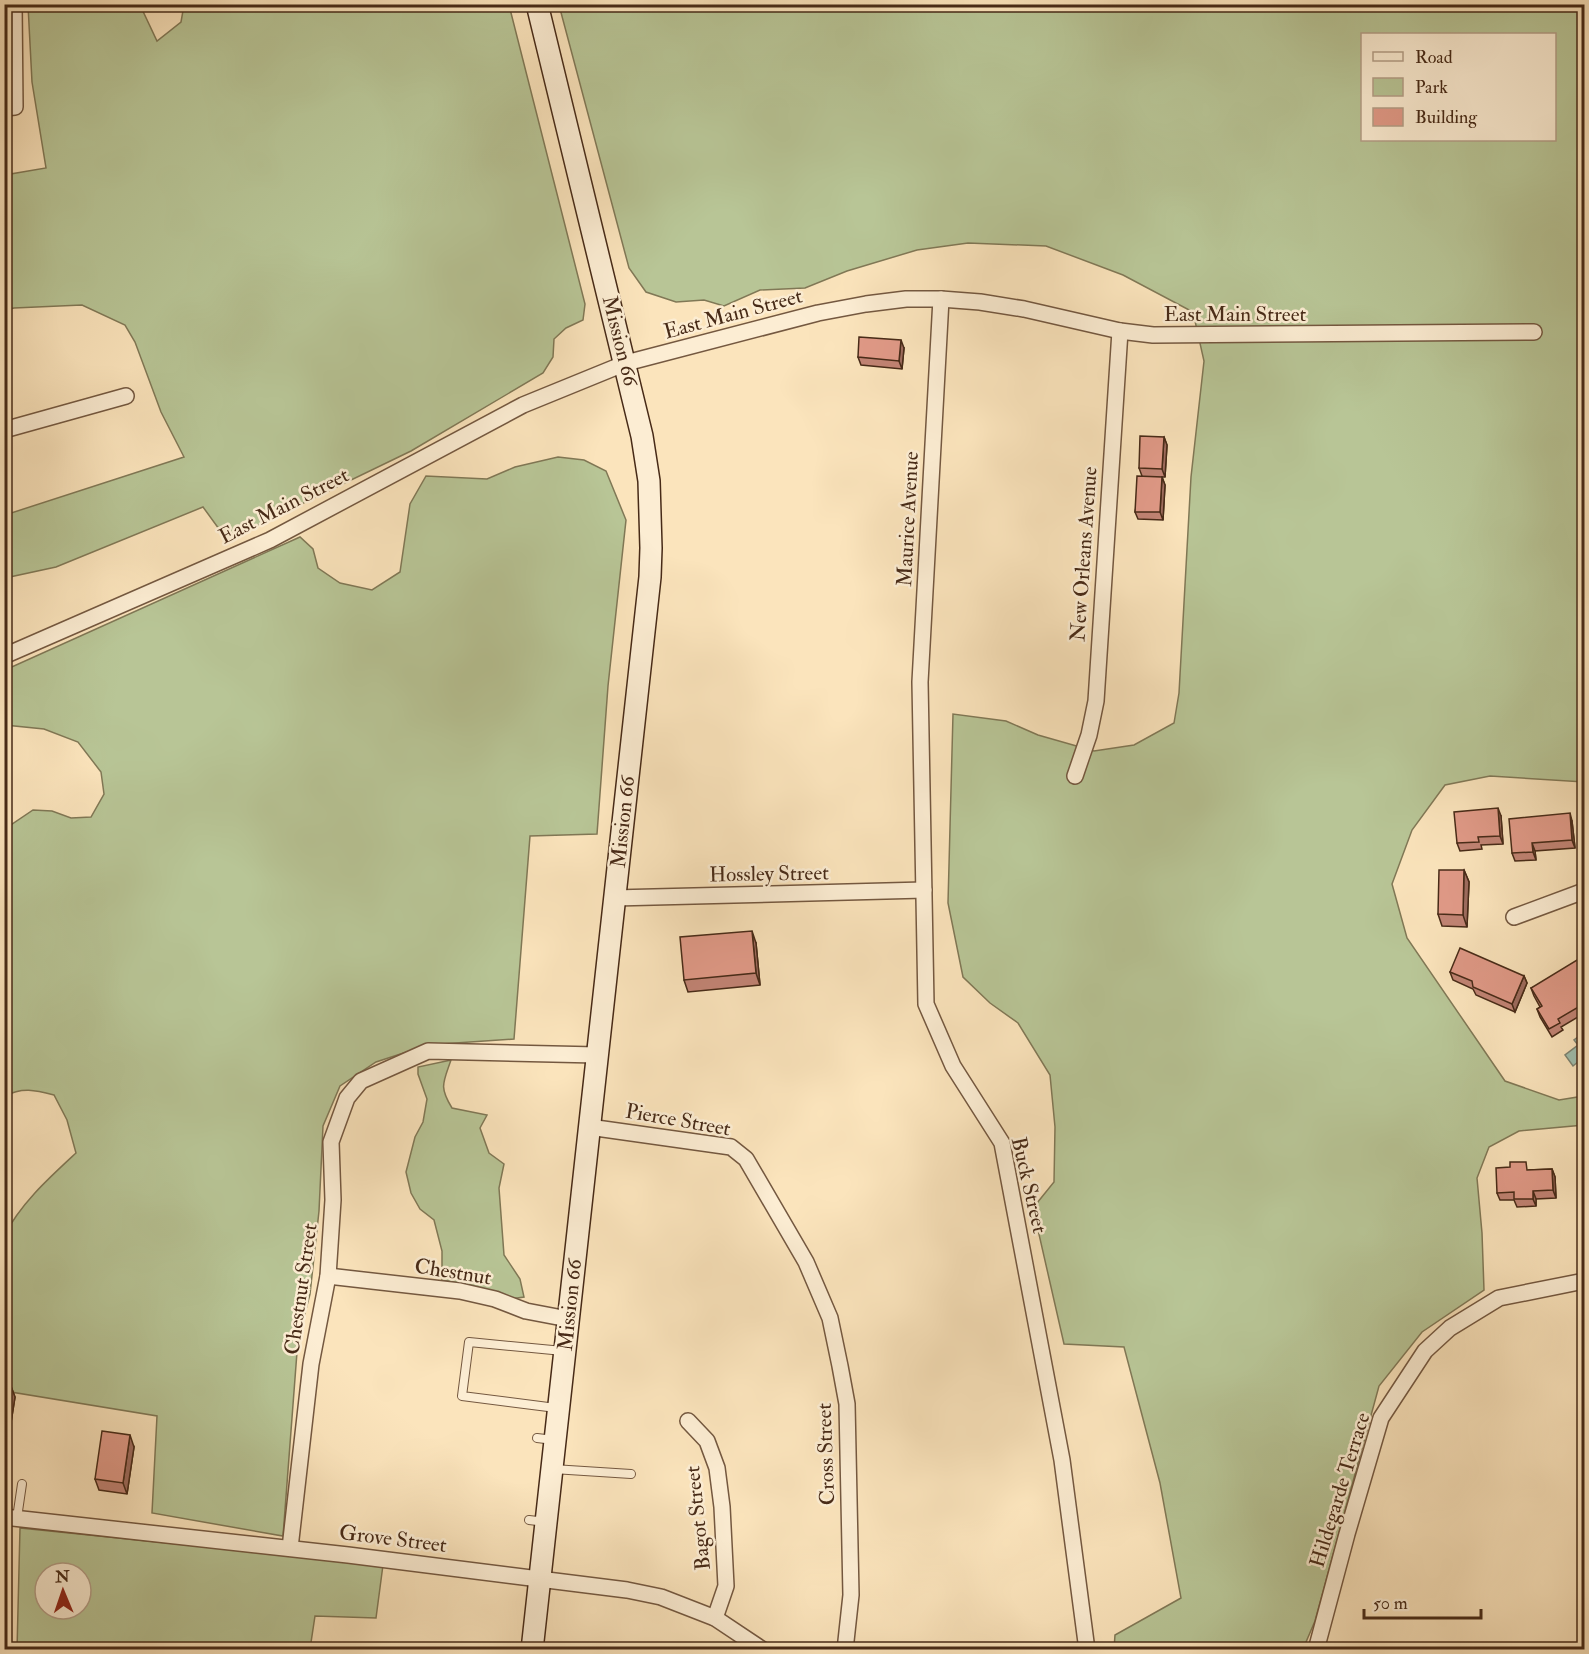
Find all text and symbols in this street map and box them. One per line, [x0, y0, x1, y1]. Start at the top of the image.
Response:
legend [1361, 33, 1556, 141]
text: Road [1415, 46, 1453, 69]
text: Park [1415, 76, 1448, 99]
text: Building [1415, 106, 1478, 129]
street label: East Main Street [661, 282, 805, 345]
street label: Mission 66 [596, 293, 645, 390]
street label: East Main Street [1164, 301, 1306, 328]
street label: Maurice Avenue [891, 450, 925, 587]
street label: East Main Street [214, 462, 354, 550]
street label: New Orleans Avenue [1064, 465, 1104, 642]
street label: Mission 66 [605, 773, 641, 869]
street label: Hossley Street [709, 859, 829, 889]
street label: Pierce Street [623, 1097, 733, 1143]
street label: Buck Street [1005, 1134, 1053, 1236]
street label: Chestnut Street [278, 1221, 324, 1356]
street label: Chestnut [413, 1253, 494, 1291]
street label: Mission 66 [552, 1256, 588, 1352]
street label: Cross Street [811, 1402, 841, 1506]
street label: Hildegarde Terrace [1304, 1409, 1376, 1571]
street label: Bagot Street [679, 1464, 717, 1571]
street label: Grove Street [338, 1519, 448, 1559]
north arrow [33, 1561, 93, 1621]
text: N [54, 1567, 71, 1587]
scale bar [1364, 1582, 1481, 1620]
text: 50 m [1373, 1592, 1408, 1615]

